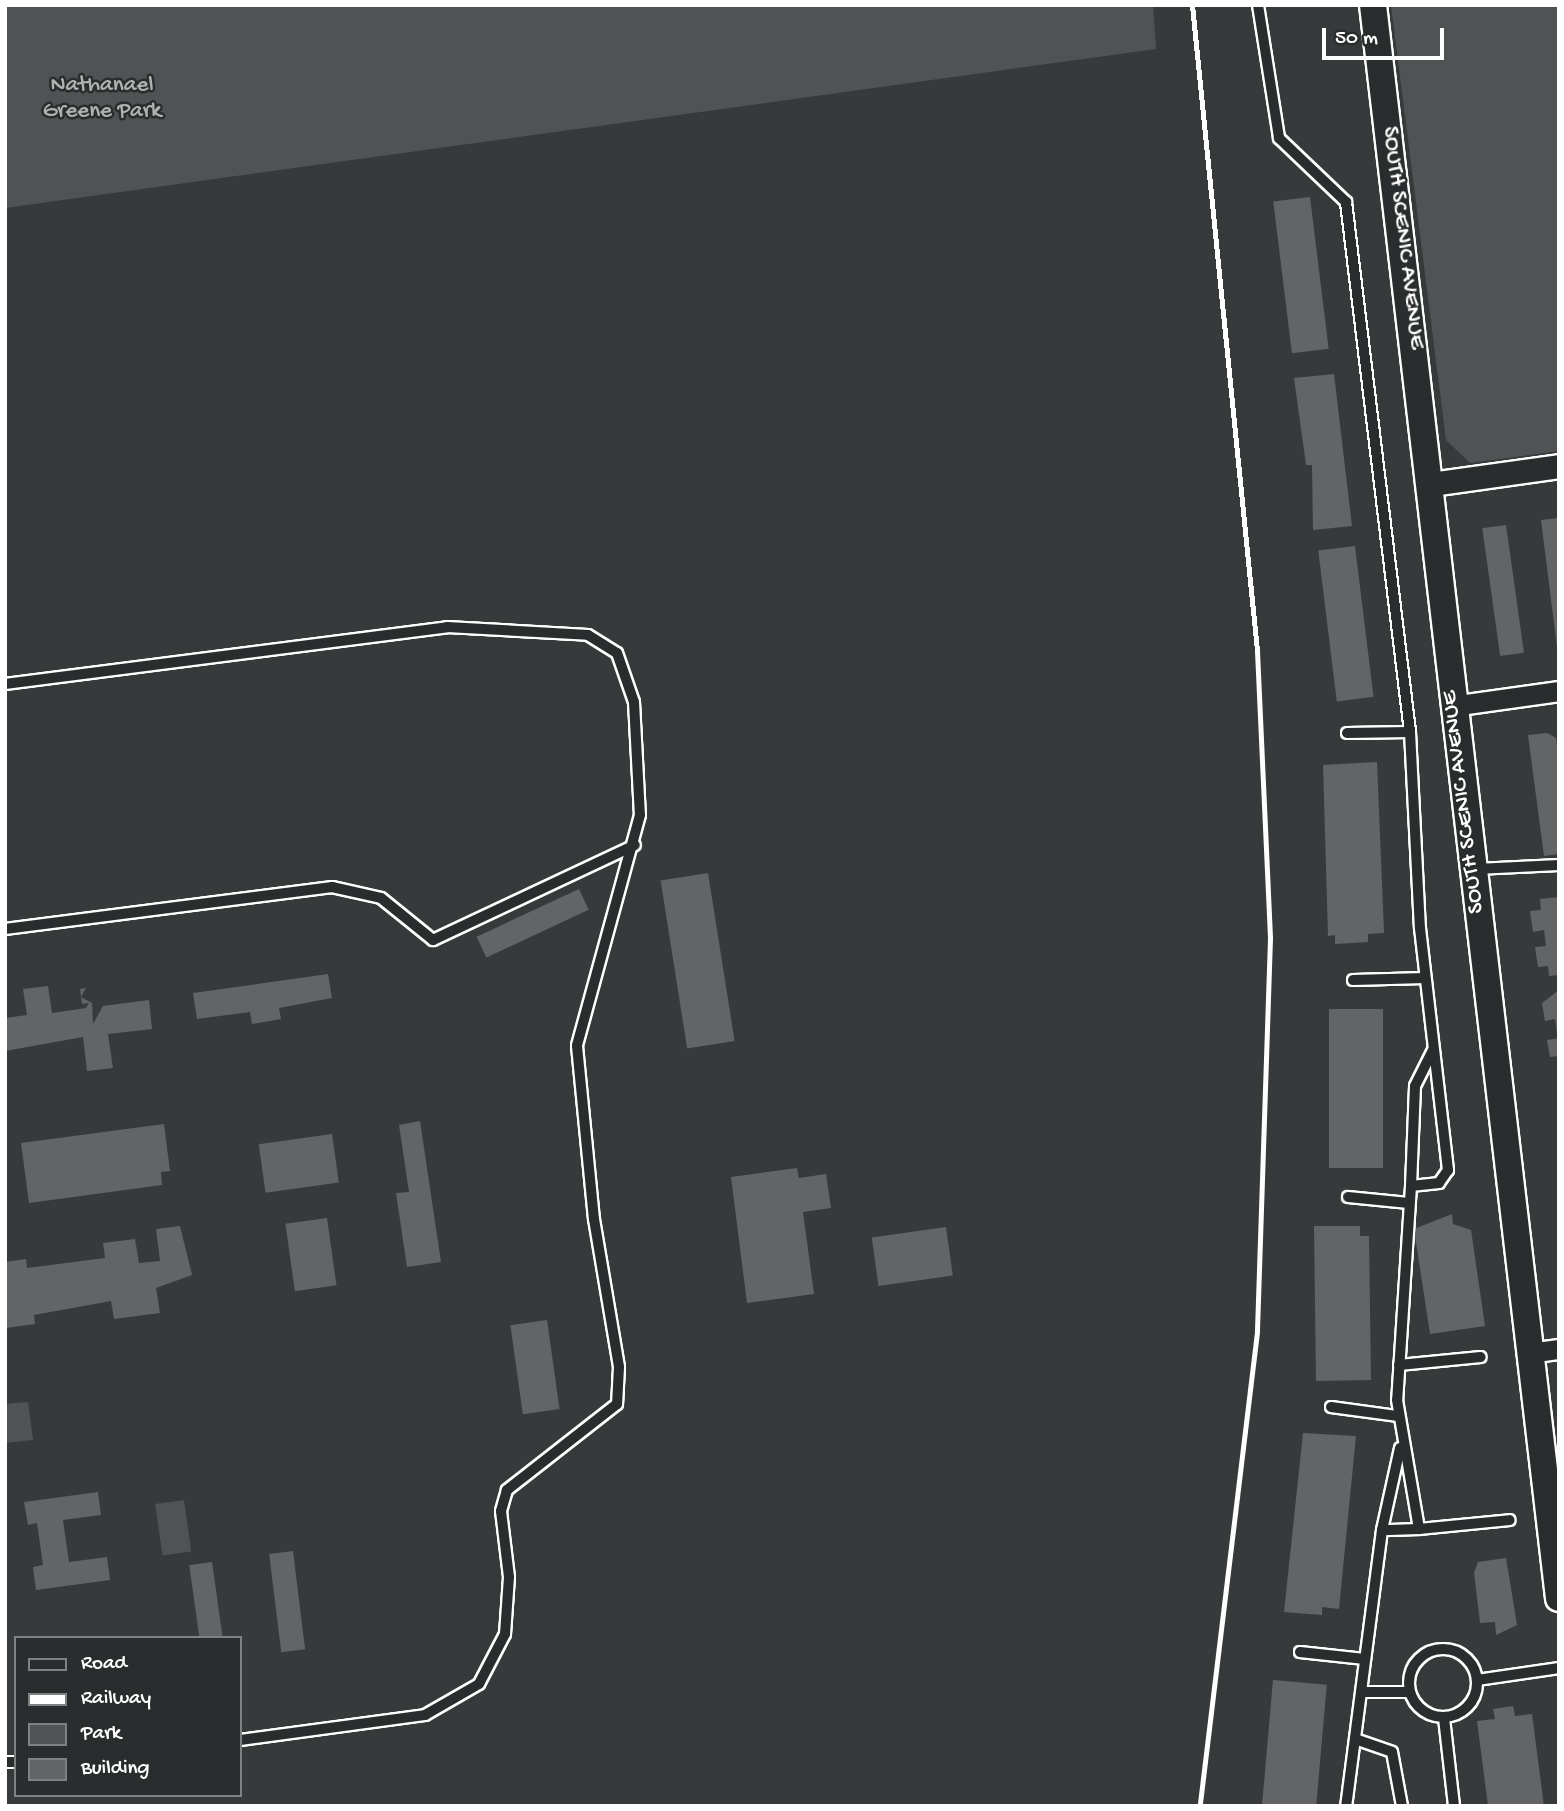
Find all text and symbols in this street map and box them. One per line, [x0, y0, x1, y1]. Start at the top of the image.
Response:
scale bar [1326, 14, 1448, 58]
text: 50 m [1335, 27, 1378, 52]
park label: Nathanael Greene Park [43, 72, 161, 126]
street label: SOUTH SCENIC AVENUE [1375, 125, 1429, 351]
street label: SOUTH SCENIC AVENUE [1437, 689, 1491, 915]
legend [14, 1636, 242, 1797]
text: Road [81, 1652, 127, 1677]
text: Railway [81, 1687, 151, 1712]
text: Park [81, 1722, 121, 1747]
text: Building [81, 1757, 150, 1782]

